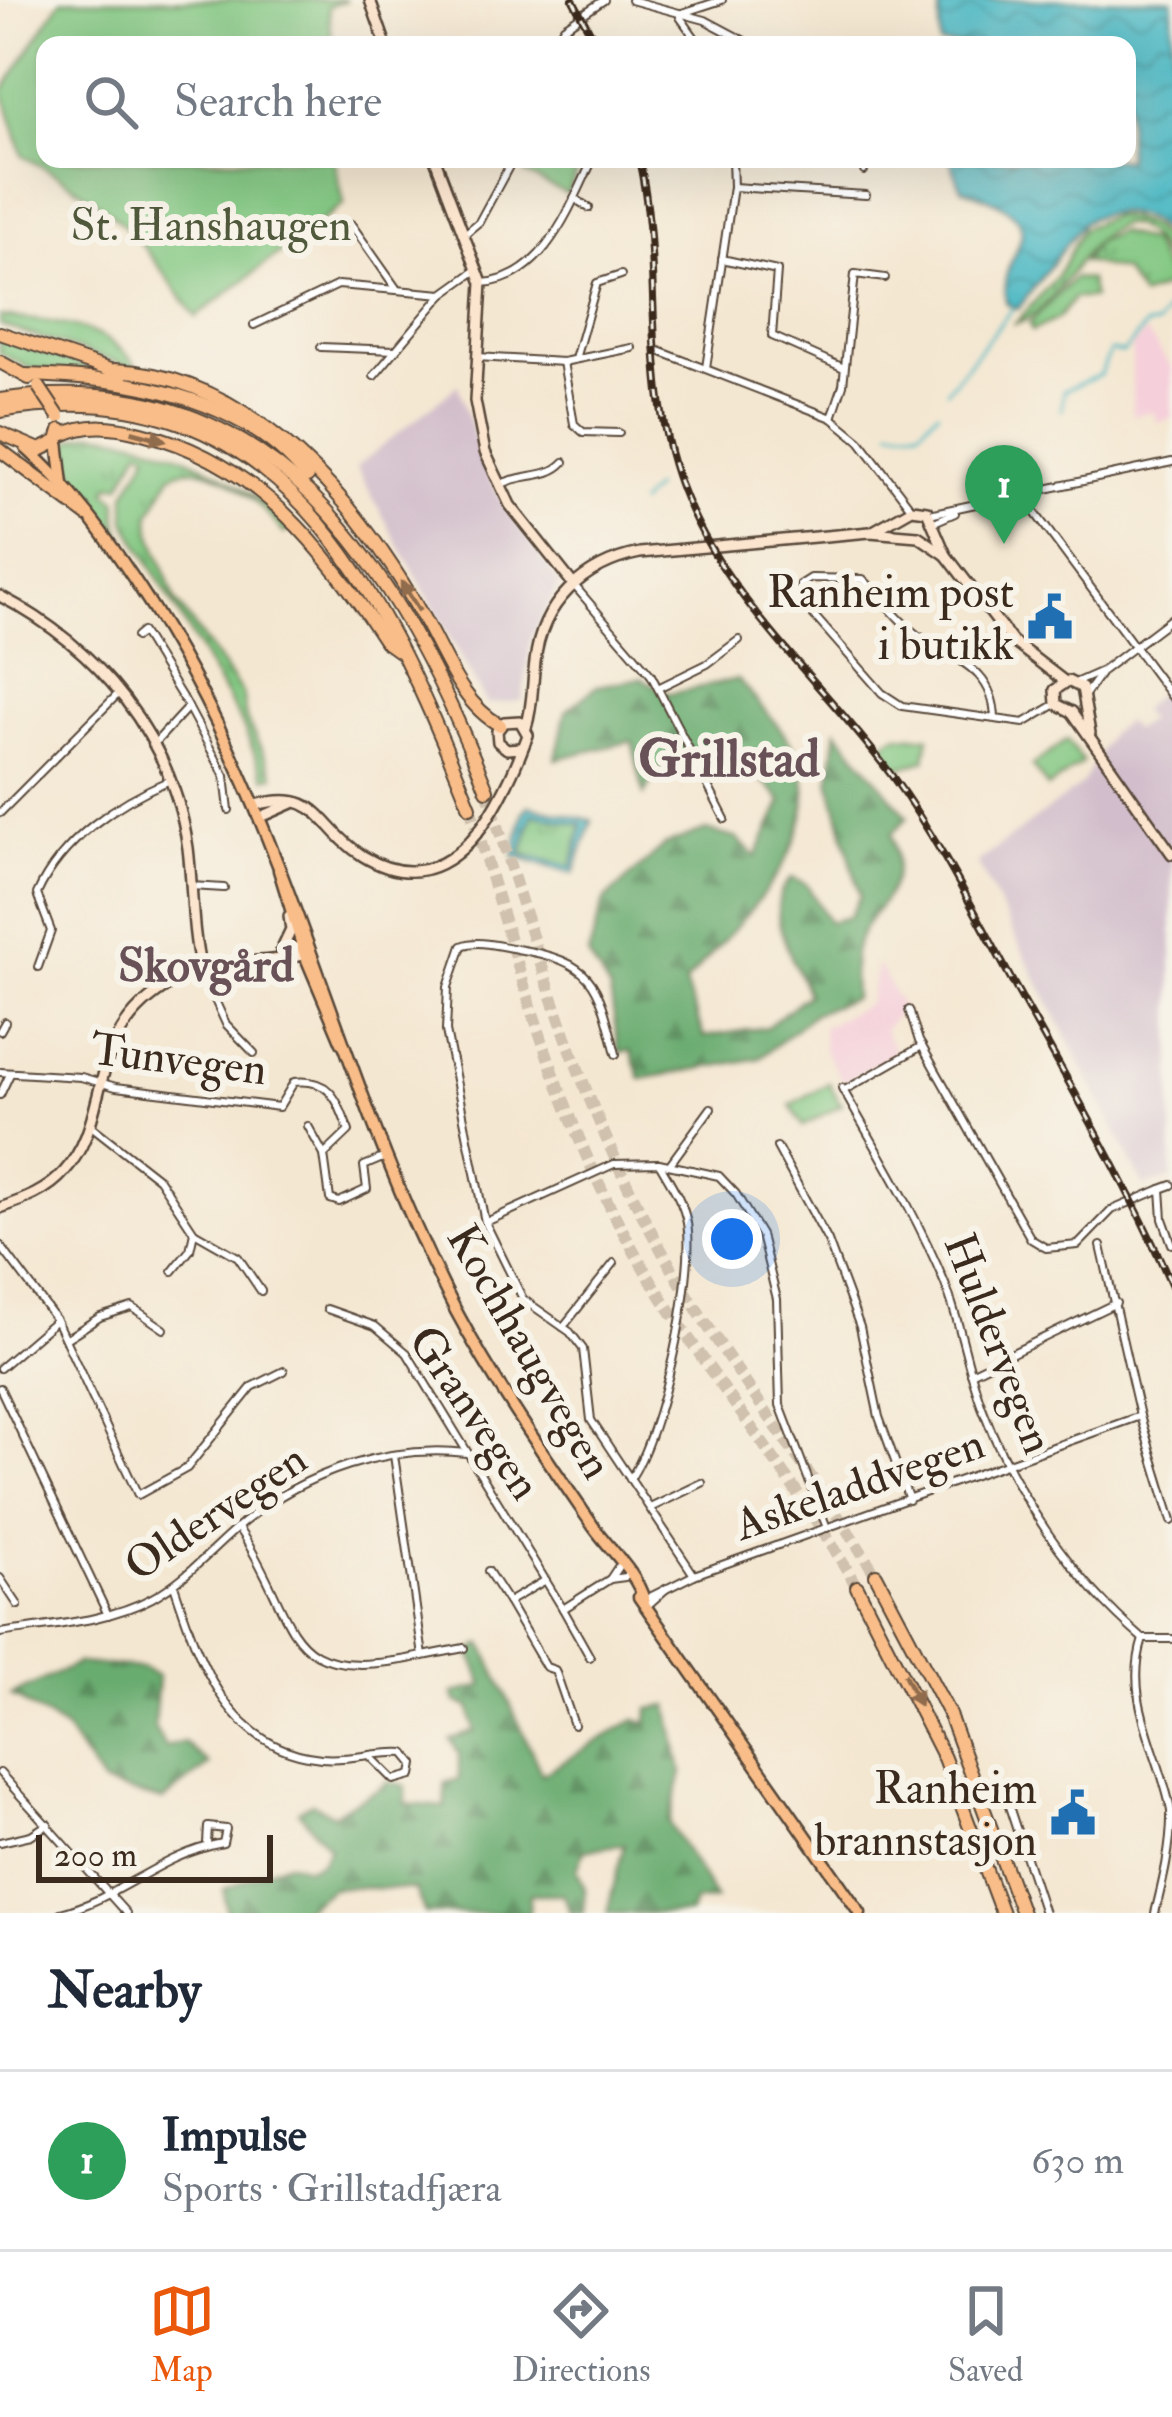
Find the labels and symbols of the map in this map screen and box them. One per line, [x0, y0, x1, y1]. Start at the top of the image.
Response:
park label: St. Hanshaugen [70, 198, 352, 254]
one-way arrow [131, 427, 168, 446]
pin: 1 [965, 445, 1043, 544]
place label: Ranheim post i butikk [767, 565, 1014, 673]
one-way arrow [400, 580, 422, 613]
public building icon: Ranheim post i butikk [1025, 592, 1075, 642]
district label: Grillstad [638, 728, 821, 792]
district label: Skovgård [118, 936, 294, 996]
street label: Tunvegen [88, 1021, 270, 1099]
your location [702, 1209, 762, 1269]
street label: Kochhaugvegen [434, 1215, 625, 1489]
street label: Huldervegen [931, 1226, 1066, 1462]
street label: Granvegen [396, 1316, 553, 1511]
street label: Askeladdvegen [727, 1416, 992, 1554]
street label: Oldervegen [114, 1431, 318, 1594]
one-way arrow [902, 1673, 922, 1708]
place label: Ranheim brannstasjon [814, 1761, 1037, 1869]
public building icon: Ranheim brannstasjon [1048, 1788, 1098, 1838]
scale bar [36, 1829, 273, 1882]

